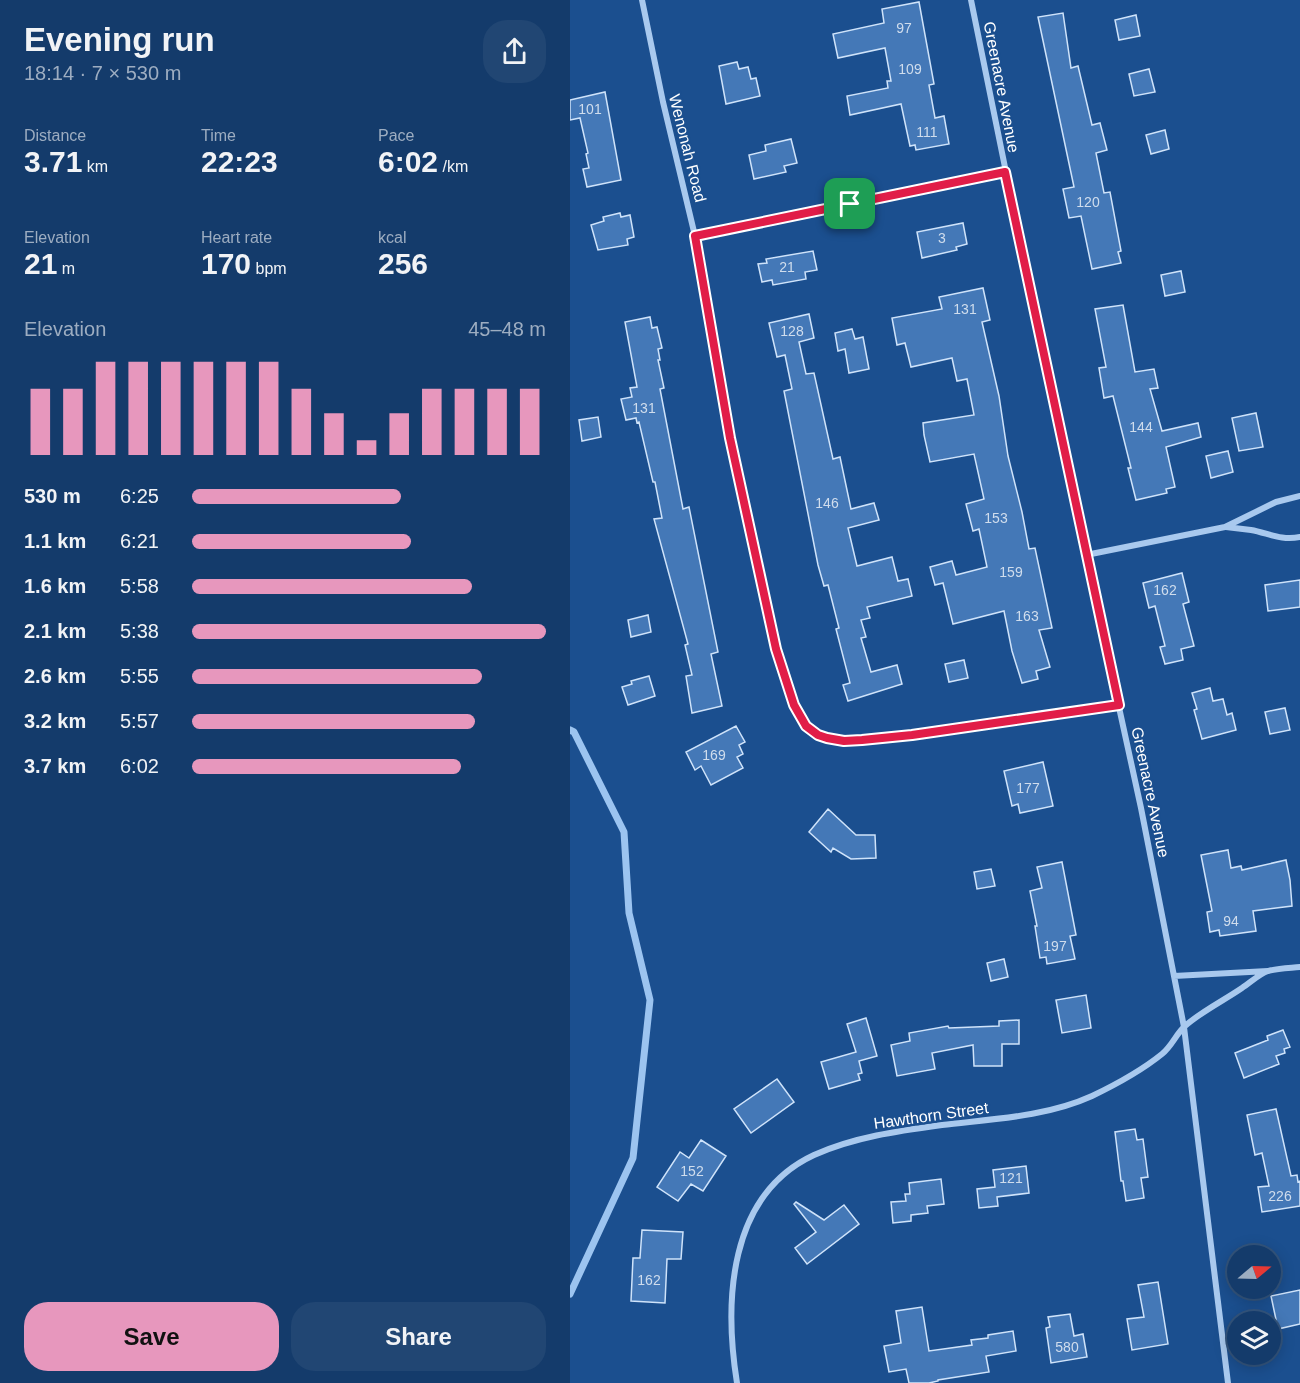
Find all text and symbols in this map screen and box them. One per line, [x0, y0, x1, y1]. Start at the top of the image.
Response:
button: share [483, 20, 546, 83]
house number: 97 [896, 20, 912, 36]
street label: Greenacre Avenue [980, 20, 1023, 154]
text: Evening run [24, 21, 215, 58]
house number: 109 [898, 61, 922, 77]
text: 18:14 · 7 × 530 m [24, 62, 181, 84]
street label: Wenonah Road [666, 92, 709, 204]
house number: 101 [578, 101, 602, 117]
house number: 111 [916, 124, 938, 140]
text: Distance [24, 127, 86, 144]
text: Time [201, 127, 236, 144]
text: Pace [378, 127, 414, 144]
text: 3.71 [24, 145, 82, 178]
text: 22:23 [201, 145, 278, 178]
text: 6:02 [378, 145, 438, 178]
text: km [82, 158, 108, 175]
text: /km [438, 158, 468, 175]
pin [824, 178, 875, 229]
icon: arrive [833, 187, 866, 220]
house number: 120 [1076, 194, 1100, 210]
text: Elevation [24, 229, 90, 246]
text: Heart rate [201, 229, 272, 246]
text: kcal [378, 229, 406, 246]
house number: 3 [938, 230, 946, 246]
text: 21 [24, 247, 57, 280]
text: 170 [201, 247, 251, 280]
text: 256 [378, 247, 428, 280]
house number: 21 [779, 259, 795, 275]
text: m [57, 260, 75, 277]
text: bpm [251, 260, 287, 277]
house number: 131 [953, 301, 977, 317]
text: Elevation [24, 318, 106, 340]
text: 45–48 m [468, 318, 546, 340]
house number: 128 [780, 323, 804, 339]
house number: 131 [632, 400, 656, 416]
house number: 144 [1129, 419, 1153, 435]
text: 530 m [24, 485, 81, 507]
text: 6:25 [120, 485, 159, 507]
house number: 146 [815, 495, 839, 511]
house number: 153 [984, 510, 1008, 526]
text: 1.1 km [24, 530, 86, 552]
text: 6:21 [120, 530, 159, 552]
house number: 159 [999, 564, 1023, 580]
text: 1.6 km [24, 575, 86, 597]
text: 5:58 [120, 575, 159, 597]
house number: 162 [1153, 582, 1177, 598]
house number: 163 [1015, 608, 1039, 624]
text: 2.1 km [24, 620, 86, 642]
text: 5:38 [120, 620, 159, 642]
text: 2.6 km [24, 665, 86, 687]
text: 5:55 [120, 665, 159, 687]
text: 3.2 km [24, 710, 86, 732]
text: 5:57 [120, 710, 159, 732]
street label: Greenacre Avenue [1128, 725, 1173, 859]
house number: 169 [702, 747, 726, 763]
text: 3.7 km [24, 755, 86, 777]
text: 6:02 [120, 755, 159, 777]
house number: 177 [1016, 780, 1040, 796]
house number: 94 [1223, 913, 1239, 929]
house number: 197 [1043, 938, 1067, 954]
street label: Hawthorn Street [873, 1099, 990, 1132]
house number: 152 [680, 1163, 704, 1179]
house number: 121 [999, 1170, 1023, 1186]
house number: 226 [1268, 1188, 1292, 1204]
north arrow [1227, 1245, 1281, 1299]
map controls [1227, 1245, 1281, 1365]
house number: 162 [637, 1272, 661, 1288]
button: Save [24, 1302, 279, 1371]
button: Share [291, 1302, 546, 1371]
button: layers [1227, 1311, 1281, 1365]
house number: 580 [1055, 1339, 1079, 1355]

